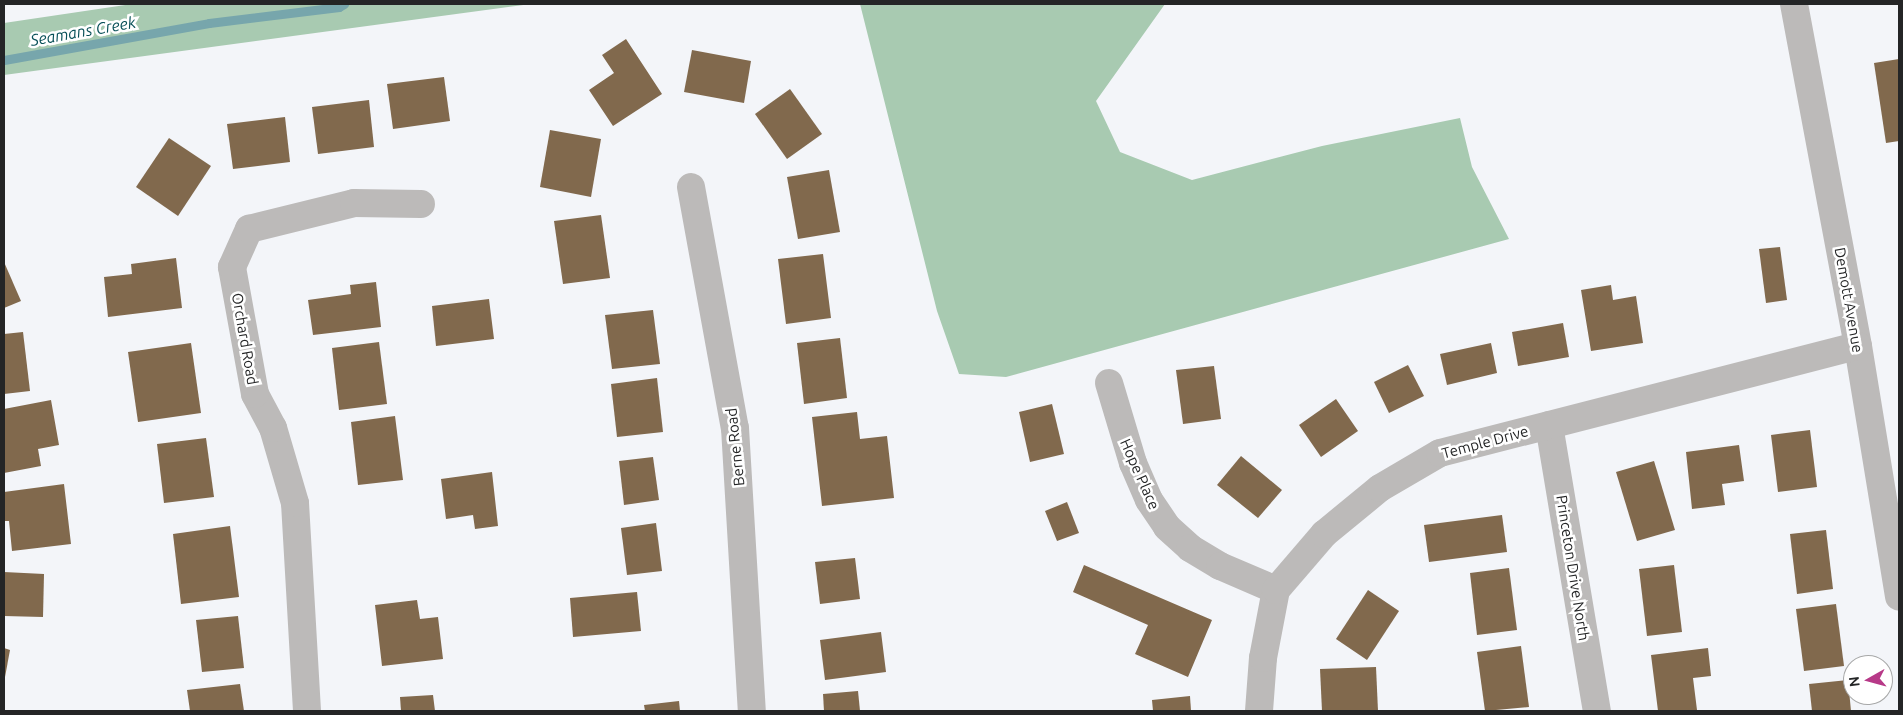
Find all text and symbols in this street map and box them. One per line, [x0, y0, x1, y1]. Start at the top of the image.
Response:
water label: Seamans Creek [29, 12, 137, 50]
street label: Demott Avenue [1831, 246, 1867, 354]
street label: Orchard Road [228, 292, 262, 386]
street label: Berne Road [722, 407, 748, 487]
street label: Temple Drive [1440, 422, 1530, 462]
street label: Hope Place [1116, 436, 1164, 512]
street label: Princeton Drive North [1553, 494, 1593, 642]
north arrow [1843, 655, 1893, 705]
text: N [1846, 676, 1863, 688]

